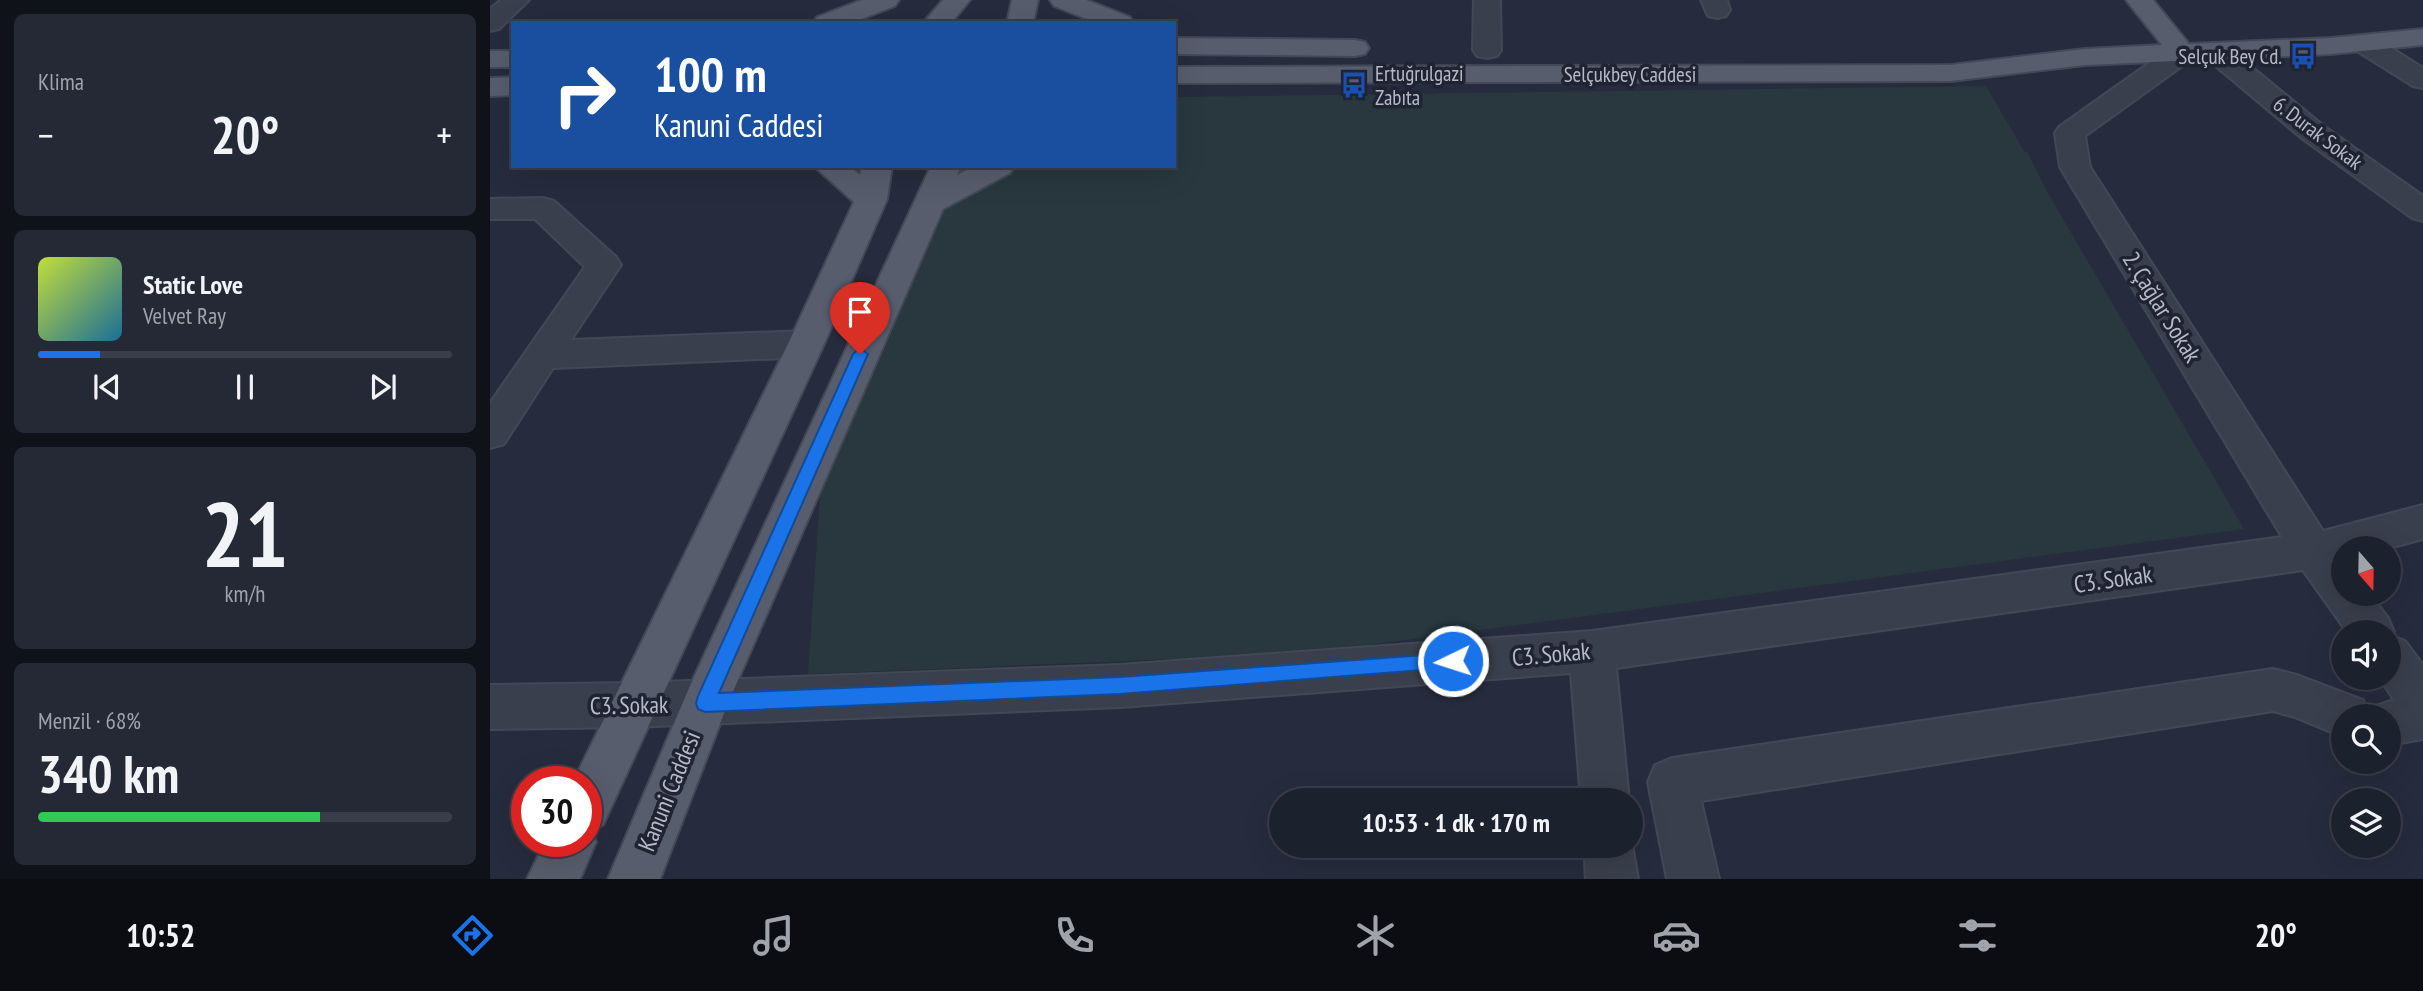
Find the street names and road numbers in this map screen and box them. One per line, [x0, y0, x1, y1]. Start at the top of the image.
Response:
street label: Selçukbey Caddesi [1564, 61, 1696, 88]
street label: 6. Durak Sokak [2268, 91, 2368, 175]
street label: 2. Çağlar Sokak [2116, 246, 2209, 369]
street label: C3. Sokak [2072, 558, 2155, 600]
street label: C3. Sokak [1511, 635, 1592, 673]
street label: C3. Sokak [590, 689, 669, 721]
street label: Kanuni Caddesi [631, 726, 707, 856]

